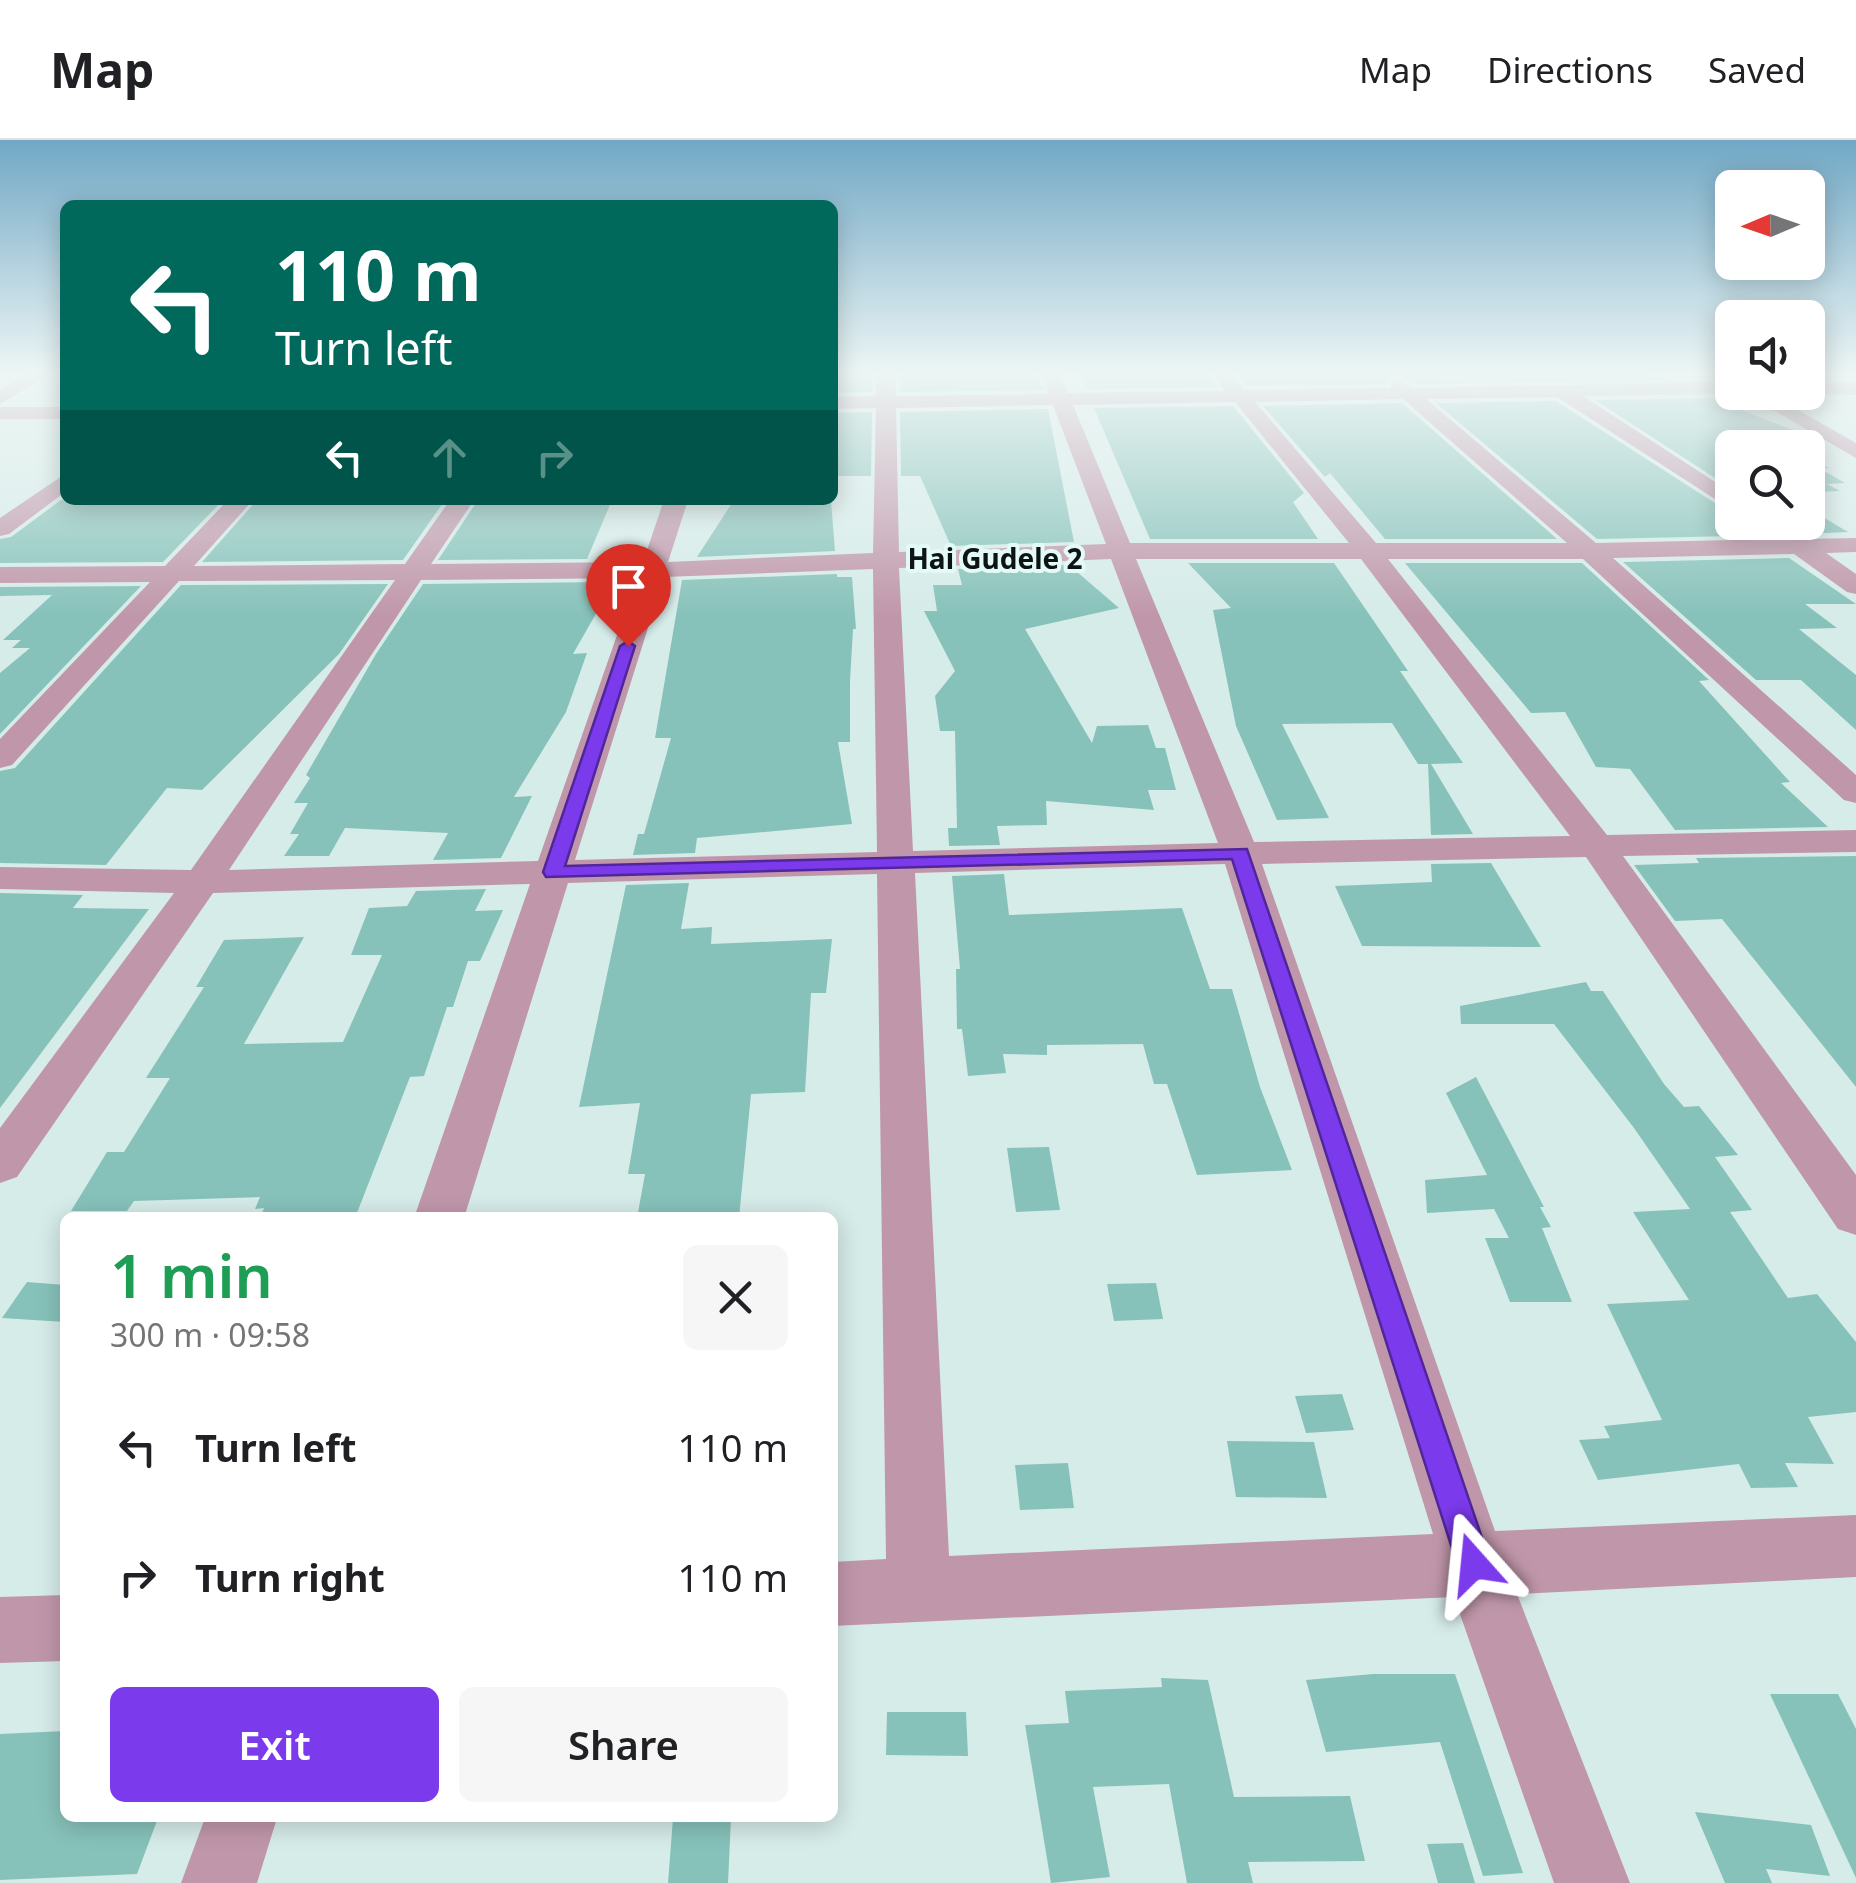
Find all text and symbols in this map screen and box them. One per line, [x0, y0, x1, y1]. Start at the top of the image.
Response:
text: Map [50, 37, 154, 102]
text: Map [1359, 46, 1432, 93]
text: Directions [1487, 46, 1653, 93]
text: Saved [1708, 46, 1806, 93]
north arrow [1715, 170, 1825, 280]
map controls [1715, 170, 1825, 540]
text: 110 m [275, 226, 482, 322]
icon: left [110, 240, 240, 370]
button: sound [1715, 300, 1825, 410]
text: Turn left [275, 317, 452, 378]
icon: left [317, 430, 372, 485]
icon: ahead [422, 430, 477, 485]
icon: right [527, 430, 582, 485]
button: search [1715, 430, 1825, 540]
district label: Hai Gudele 2 [907, 539, 1083, 577]
pin [586, 544, 671, 647]
icon: arrive [601, 559, 656, 614]
text: 1 min [110, 1234, 273, 1316]
button: close [683, 1245, 788, 1350]
text: 300 m · 09:58 [110, 1313, 310, 1356]
icon: left [110, 1420, 165, 1475]
text: Turn left [195, 1421, 357, 1473]
text: 110 m [677, 1421, 788, 1473]
position arrow [1422, 1512, 1526, 1616]
icon: right [110, 1550, 165, 1605]
text: Turn right [195, 1551, 385, 1603]
text: 110 m [677, 1551, 788, 1603]
button: Exit [110, 1687, 439, 1802]
button: Share [459, 1687, 788, 1802]

